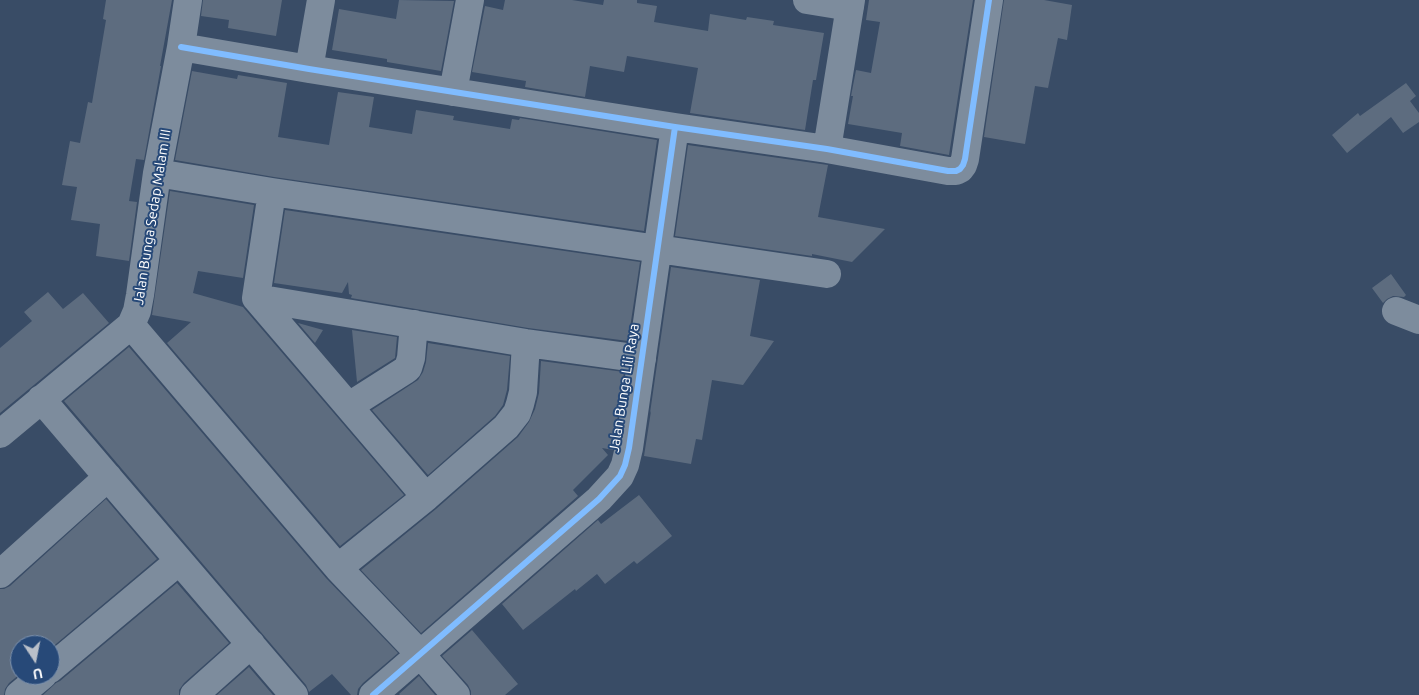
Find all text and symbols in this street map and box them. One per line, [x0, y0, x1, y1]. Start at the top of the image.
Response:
street label: Jalan Bunga Sedap Malam III [130, 128, 174, 306]
street label: Jalan Bunga Lili Raya [606, 322, 642, 454]
north arrow [10, 635, 60, 685]
text: U [31, 665, 44, 683]

